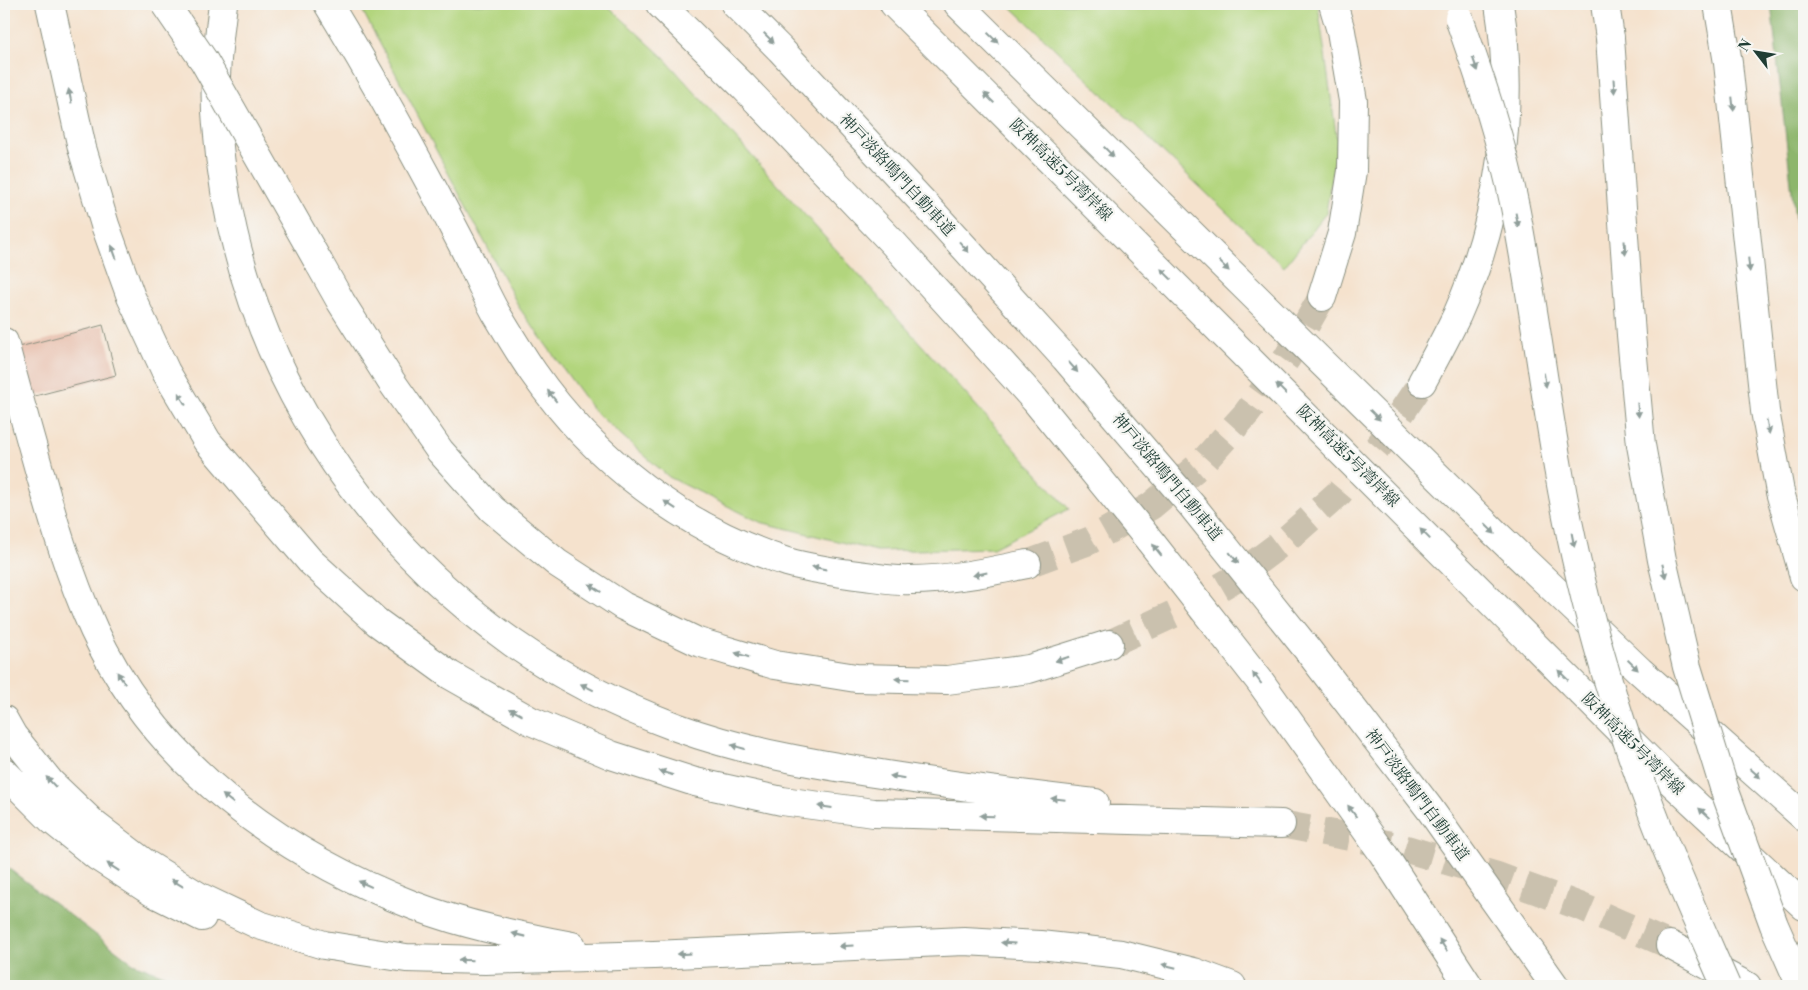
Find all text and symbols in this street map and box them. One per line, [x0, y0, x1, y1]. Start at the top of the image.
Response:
north arrow [1730, 28, 1780, 78]
one-way arrow [763, 32, 775, 44]
one-way arrow [987, 32, 999, 44]
text: N [1735, 36, 1756, 55]
one-way arrow [1472, 56, 1479, 71]
one-way arrow [1610, 79, 1618, 95]
one-way arrow [66, 87, 74, 103]
one-way arrow [983, 92, 995, 104]
one-way arrow [1729, 96, 1737, 112]
street label: 神戸淡路鳴門自動車道 [835, 110, 959, 240]
street label: 阪神高速5号湾岸線 [1006, 115, 1116, 225]
one-way arrow [1103, 145, 1115, 157]
one-way arrow [1513, 213, 1521, 228]
one-way arrow [958, 240, 970, 252]
one-way arrow [1621, 241, 1629, 257]
one-way arrow [110, 244, 118, 259]
one-way arrow [1746, 258, 1754, 274]
one-way arrow [1218, 260, 1230, 272]
one-way arrow [1160, 268, 1172, 280]
one-way arrow [1067, 361, 1079, 373]
one-way arrow [1541, 373, 1549, 389]
one-way arrow [1275, 383, 1287, 395]
one-way arrow [546, 389, 557, 402]
one-way arrow [178, 393, 187, 406]
street label: 阪神高速5号湾岸線 [1293, 401, 1403, 511]
one-way arrow [1634, 403, 1642, 419]
street label: 神戸淡路鳴門自動車道 [1108, 409, 1226, 545]
one-way arrow [1368, 409, 1380, 421]
one-way arrow [1764, 419, 1772, 435]
one-way arrow [663, 501, 677, 510]
one-way arrow [1484, 523, 1496, 535]
one-way arrow [1419, 528, 1431, 540]
one-way arrow [1569, 533, 1577, 548]
one-way arrow [1152, 544, 1163, 557]
one-way arrow [1229, 551, 1240, 564]
one-way arrow [1660, 563, 1668, 578]
one-way arrow [810, 564, 826, 572]
one-way arrow [972, 570, 987, 578]
one-way arrow [588, 583, 602, 593]
one-way arrow [734, 651, 749, 659]
one-way arrow [1055, 655, 1070, 663]
one-way arrow [1627, 659, 1639, 671]
one-way arrow [1558, 669, 1570, 681]
one-way arrow [116, 671, 125, 685]
one-way arrow [1252, 672, 1263, 685]
one-way arrow [894, 675, 910, 683]
one-way arrow [580, 683, 594, 691]
street label: 阪神高速5号湾岸線 [1578, 689, 1688, 799]
one-way arrow [509, 708, 523, 717]
street label: 神戸淡路鳴門自動車道 [1361, 725, 1473, 865]
one-way arrow [730, 742, 745, 750]
one-way arrow [1748, 767, 1760, 779]
one-way arrow [659, 769, 674, 776]
one-way arrow [889, 773, 905, 781]
one-way arrow [45, 776, 57, 788]
one-way arrow [221, 794, 235, 804]
one-way arrow [1050, 795, 1066, 803]
one-way arrow [817, 803, 833, 811]
one-way arrow [1347, 804, 1357, 817]
one-way arrow [1699, 807, 1711, 819]
one-way arrow [979, 812, 995, 820]
one-way arrow [106, 862, 120, 872]
one-way arrow [171, 878, 184, 887]
one-way arrow [358, 880, 372, 888]
one-way arrow [512, 931, 527, 939]
one-way arrow [1000, 939, 1016, 947]
one-way arrow [1438, 939, 1447, 952]
one-way arrow [838, 943, 854, 951]
one-way arrow [675, 950, 691, 958]
one-way arrow [457, 955, 473, 963]
one-way arrow [1161, 962, 1176, 970]

